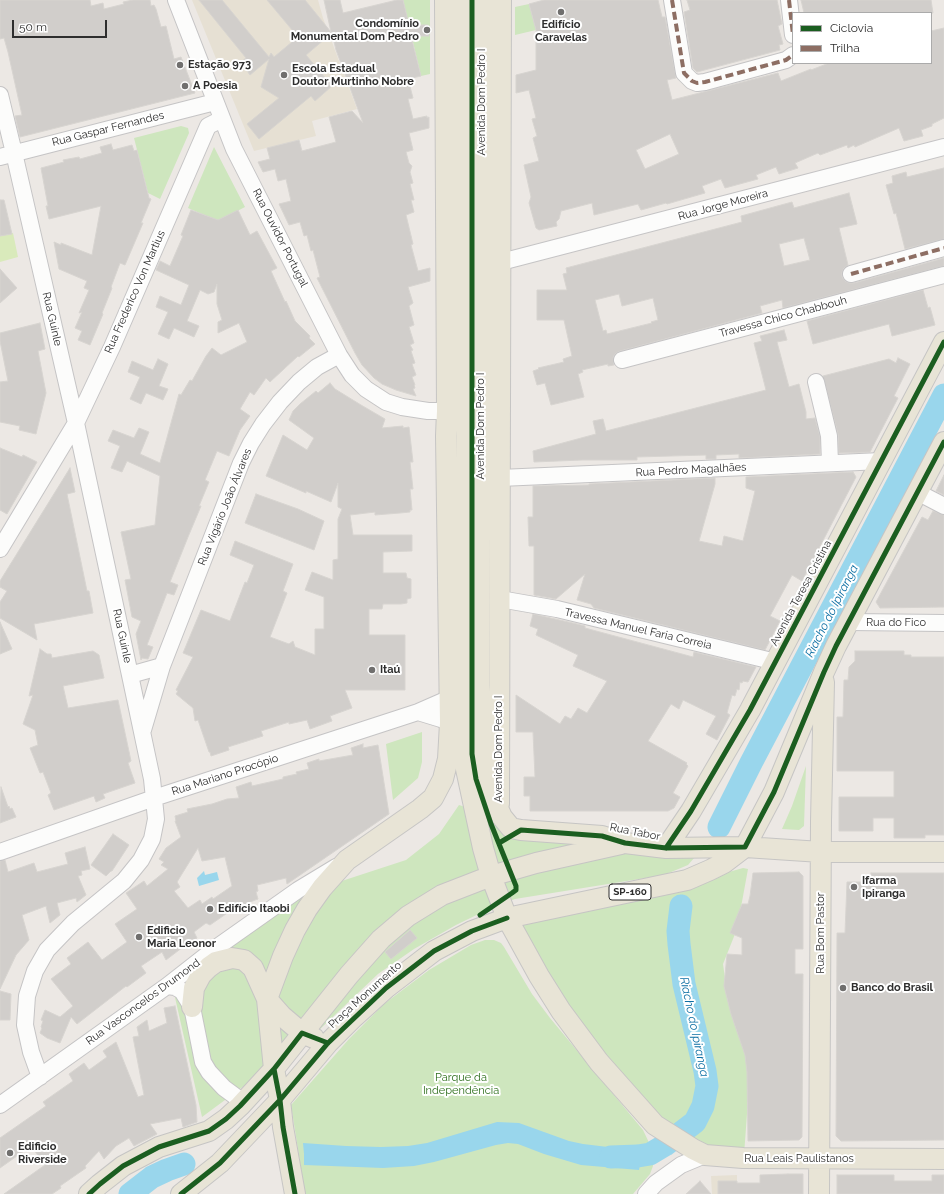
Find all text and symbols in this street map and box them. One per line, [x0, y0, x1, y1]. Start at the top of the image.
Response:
marker: Edifício Caravelas [556, 7, 566, 17]
scale bar [14, 12, 109, 38]
legend [792, 12, 932, 64]
place label: Condomínio Monumental Dom Pedro [291, 17, 419, 43]
place label: Edifício Caravelas [535, 18, 587, 44]
text: 50 m [19, 20, 47, 34]
text: Ciclovia [830, 21, 873, 35]
marker: Condomínio Monumental Dom Pedro [422, 25, 432, 35]
text: Trilha [830, 41, 860, 55]
street label: Avenida Dom Pedro I [475, 49, 489, 155]
place label: Estação 973 [188, 58, 251, 72]
marker: Estação 973 [175, 60, 185, 70]
place label: Escola Estadual Doutor Murtinho Nobre [292, 62, 414, 88]
marker: Escola Estadual Doutor Murtinho Nobre [279, 70, 289, 80]
place label: A Poesia [193, 79, 238, 93]
marker: A Poesia [180, 81, 190, 91]
street label: Rua Gaspar Fernandes [51, 109, 165, 149]
street label: Rua Ouvidor Portugal [249, 187, 311, 289]
street label: Rua Jorge Moreira [677, 187, 769, 223]
street label: Rua Frederico Von Martius [102, 228, 168, 356]
street label: Rua Guinle [39, 291, 65, 347]
street label: Travessa Chico Chabbouh [718, 294, 848, 340]
street label: Avenida Dom Pedro I [474, 373, 488, 479]
street label: Rua Vigário João Álvares [195, 446, 255, 568]
street label: Rua Pedro Magalhães [635, 461, 747, 479]
street label: Avenida Teresa Cristina [768, 538, 834, 648]
water label: Riacho do Ipiranga [802, 562, 862, 660]
street label: Travessa Manuel Faria Correia [563, 606, 713, 652]
street label: Rua Guinle [110, 608, 134, 664]
street label: Rua do Fico [866, 616, 926, 630]
place label: Itaú [380, 663, 400, 677]
marker: Itaú [367, 665, 377, 675]
street label: Avenida Dom Pedro I [492, 696, 506, 802]
street label: Rua Mariano Procópio [170, 752, 280, 798]
street label: Rua Tabor [609, 821, 661, 843]
place label: Ifarma Ipiranga [862, 874, 905, 900]
marker: Ifarma Ipiranga [849, 882, 859, 892]
road number: SP-160 [609, 884, 651, 900]
street label: Rua Bom Pastor [814, 892, 828, 974]
place label: Edifício Itaobi [218, 902, 290, 916]
marker: Edifício Itaobi [205, 904, 215, 914]
place label: Edificio Maria Leonor [147, 924, 216, 950]
marker: Edificio Maria Leonor [134, 932, 144, 942]
street label: Rua Vasconcelos Drumond [83, 956, 203, 1048]
street label: Praça Monumento [326, 959, 404, 1031]
water label: Riacho do Ipiranga [676, 976, 712, 1078]
place label: Banco do Brasil [851, 981, 933, 995]
marker: Banco do Brasil [838, 983, 848, 993]
park label: Parque da Independência [423, 1071, 499, 1097]
place label: Edificio Riverside [18, 1140, 67, 1166]
marker: Edificio Riverside [5, 1148, 15, 1158]
street label: Rua Leais Paulistanos [744, 1152, 854, 1166]

